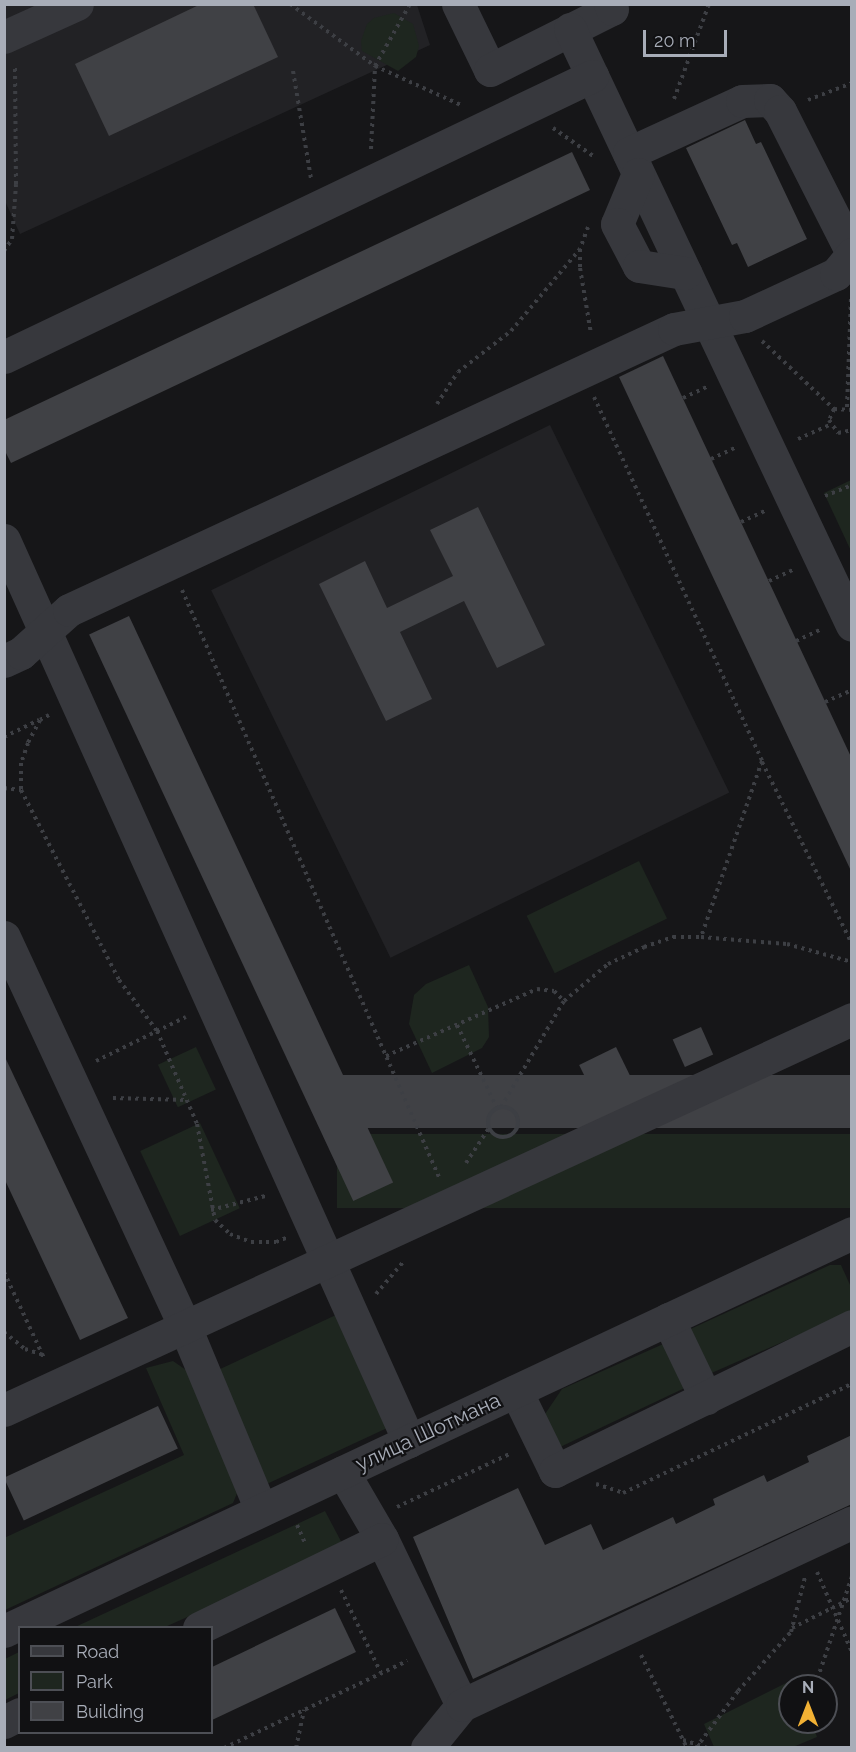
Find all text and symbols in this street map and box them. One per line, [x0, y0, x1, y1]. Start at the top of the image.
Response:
scale bar [646, 18, 730, 56]
text: 20 m [654, 30, 696, 51]
street label: улица Шотмана [351, 1387, 505, 1477]
legend [18, 1626, 213, 1734]
text: Road [76, 1641, 119, 1662]
text: Park [76, 1671, 113, 1692]
north arrow [778, 1674, 838, 1734]
text: N [802, 1678, 814, 1697]
text: Building [76, 1701, 144, 1722]

